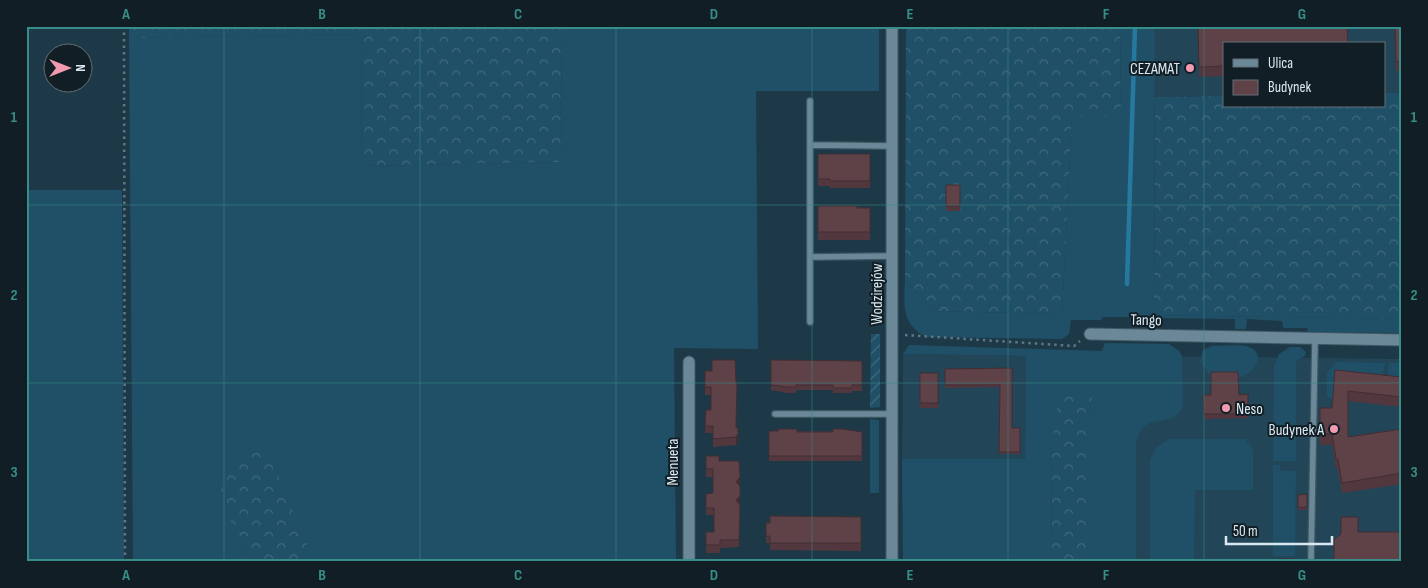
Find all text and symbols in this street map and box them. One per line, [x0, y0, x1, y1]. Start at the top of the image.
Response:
text: A [121, 5, 130, 24]
text: B [318, 5, 326, 24]
text: C [514, 5, 522, 24]
text: D [710, 5, 718, 24]
text: E [907, 5, 914, 24]
text: F [1103, 5, 1110, 24]
text: G [1298, 5, 1306, 24]
north arrow [42, 42, 92, 92]
legend [1223, 42, 1386, 108]
text: Ulica [1268, 54, 1293, 73]
place label: CEZAMAT [1130, 60, 1180, 79]
marker: CEZAMAT [1184, 62, 1196, 74]
text: N [72, 64, 89, 72]
text: Budynek [1268, 78, 1311, 97]
text: 1 [11, 108, 18, 127]
text: 1 [1411, 108, 1418, 127]
street label: Wodzirejów [868, 263, 887, 325]
text: 2 [10, 286, 18, 305]
text: 2 [1410, 286, 1418, 305]
street label: Tango [1130, 311, 1162, 330]
place label: Neso [1236, 400, 1263, 419]
marker: Neso [1220, 402, 1232, 414]
place label: Budynek A [1269, 421, 1324, 440]
marker: Budynek A [1328, 423, 1340, 435]
street label: Menueta [664, 439, 683, 485]
text: 3 [10, 463, 18, 482]
text: 3 [1410, 463, 1418, 482]
scale bar [1226, 513, 1332, 545]
text: 50 m [1233, 522, 1258, 541]
text: A [121, 566, 130, 585]
text: B [318, 566, 326, 585]
text: C [514, 566, 522, 585]
text: D [710, 566, 718, 585]
text: E [907, 566, 914, 585]
text: F [1103, 566, 1110, 585]
text: G [1298, 566, 1306, 585]

